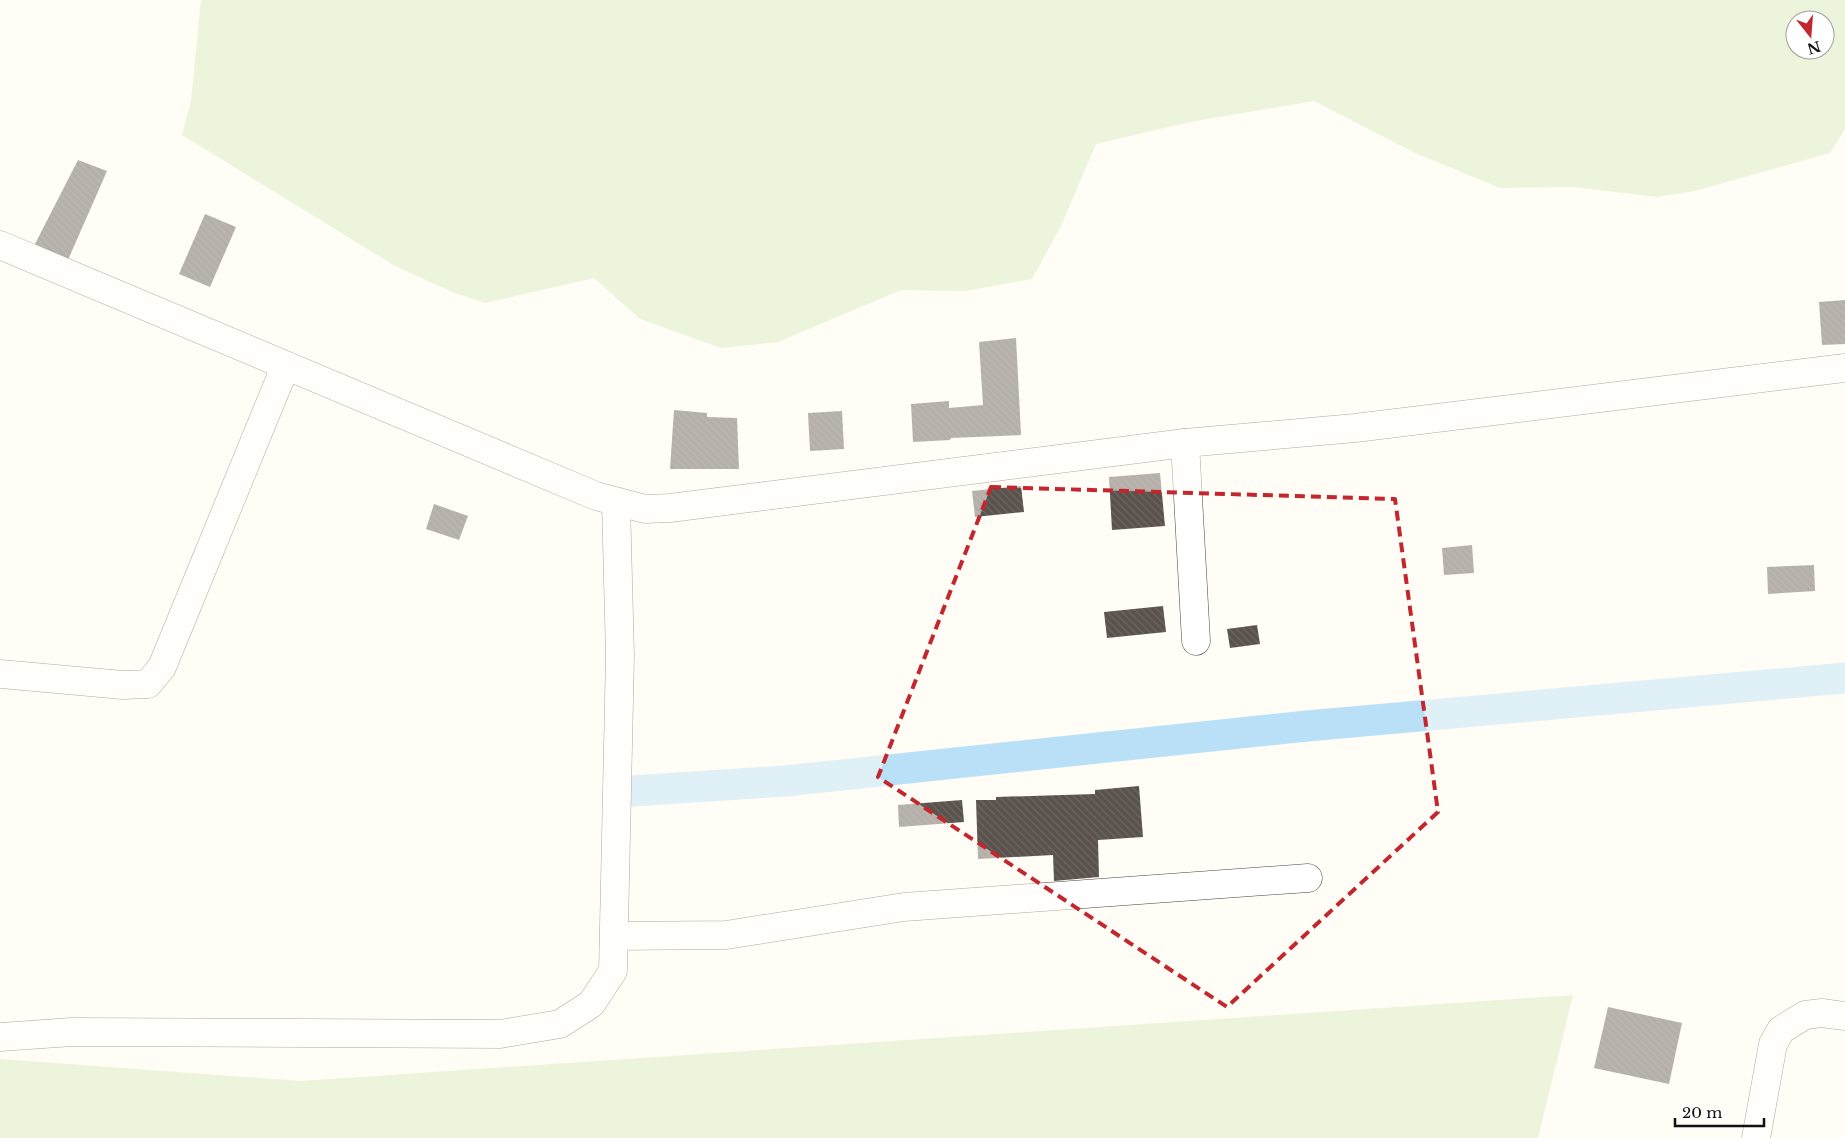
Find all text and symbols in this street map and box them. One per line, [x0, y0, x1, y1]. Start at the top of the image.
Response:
north arrow [1785, 10, 1835, 60]
text: N [1805, 37, 1823, 58]
scale bar [1675, 1096, 1764, 1128]
text: 20 m [1682, 1103, 1722, 1122]

